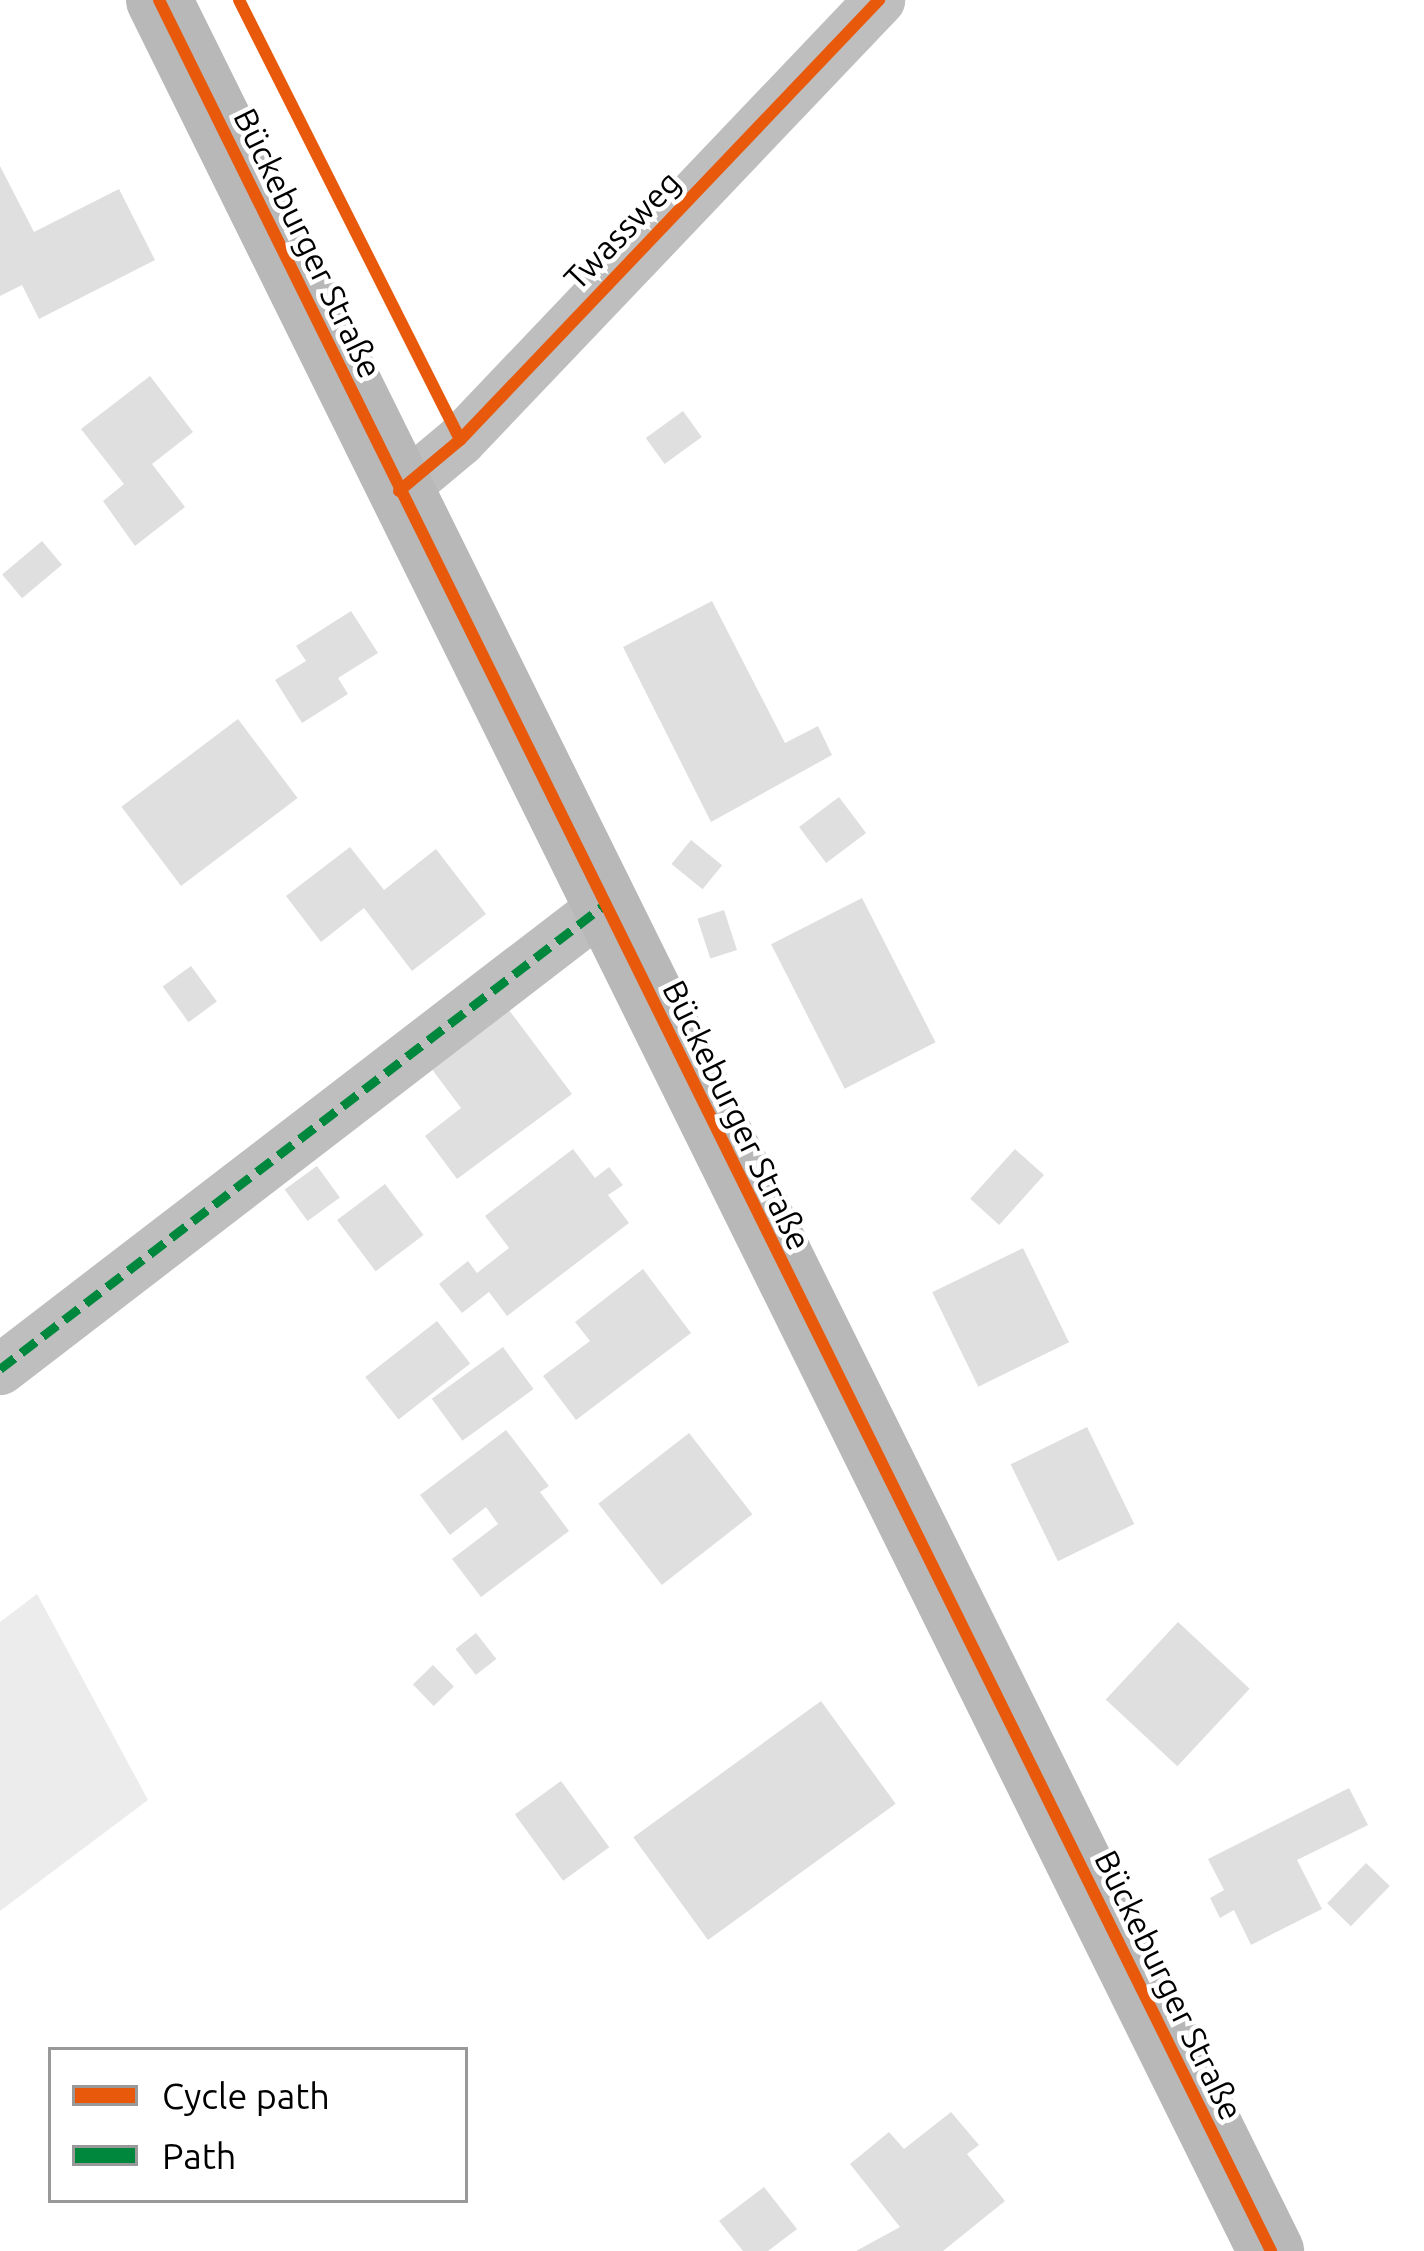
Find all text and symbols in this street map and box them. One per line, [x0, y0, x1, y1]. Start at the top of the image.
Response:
street label: Bückeburger Straße [226, 102, 390, 384]
street label: Twassweg [556, 162, 688, 298]
street label: Bückeburger Straße [655, 974, 819, 1256]
street label: Bückeburger Straße [1087, 1844, 1251, 2126]
legend [48, 2047, 468, 2203]
text: Cycle path [162, 2075, 330, 2116]
text: Path [162, 2135, 236, 2176]

